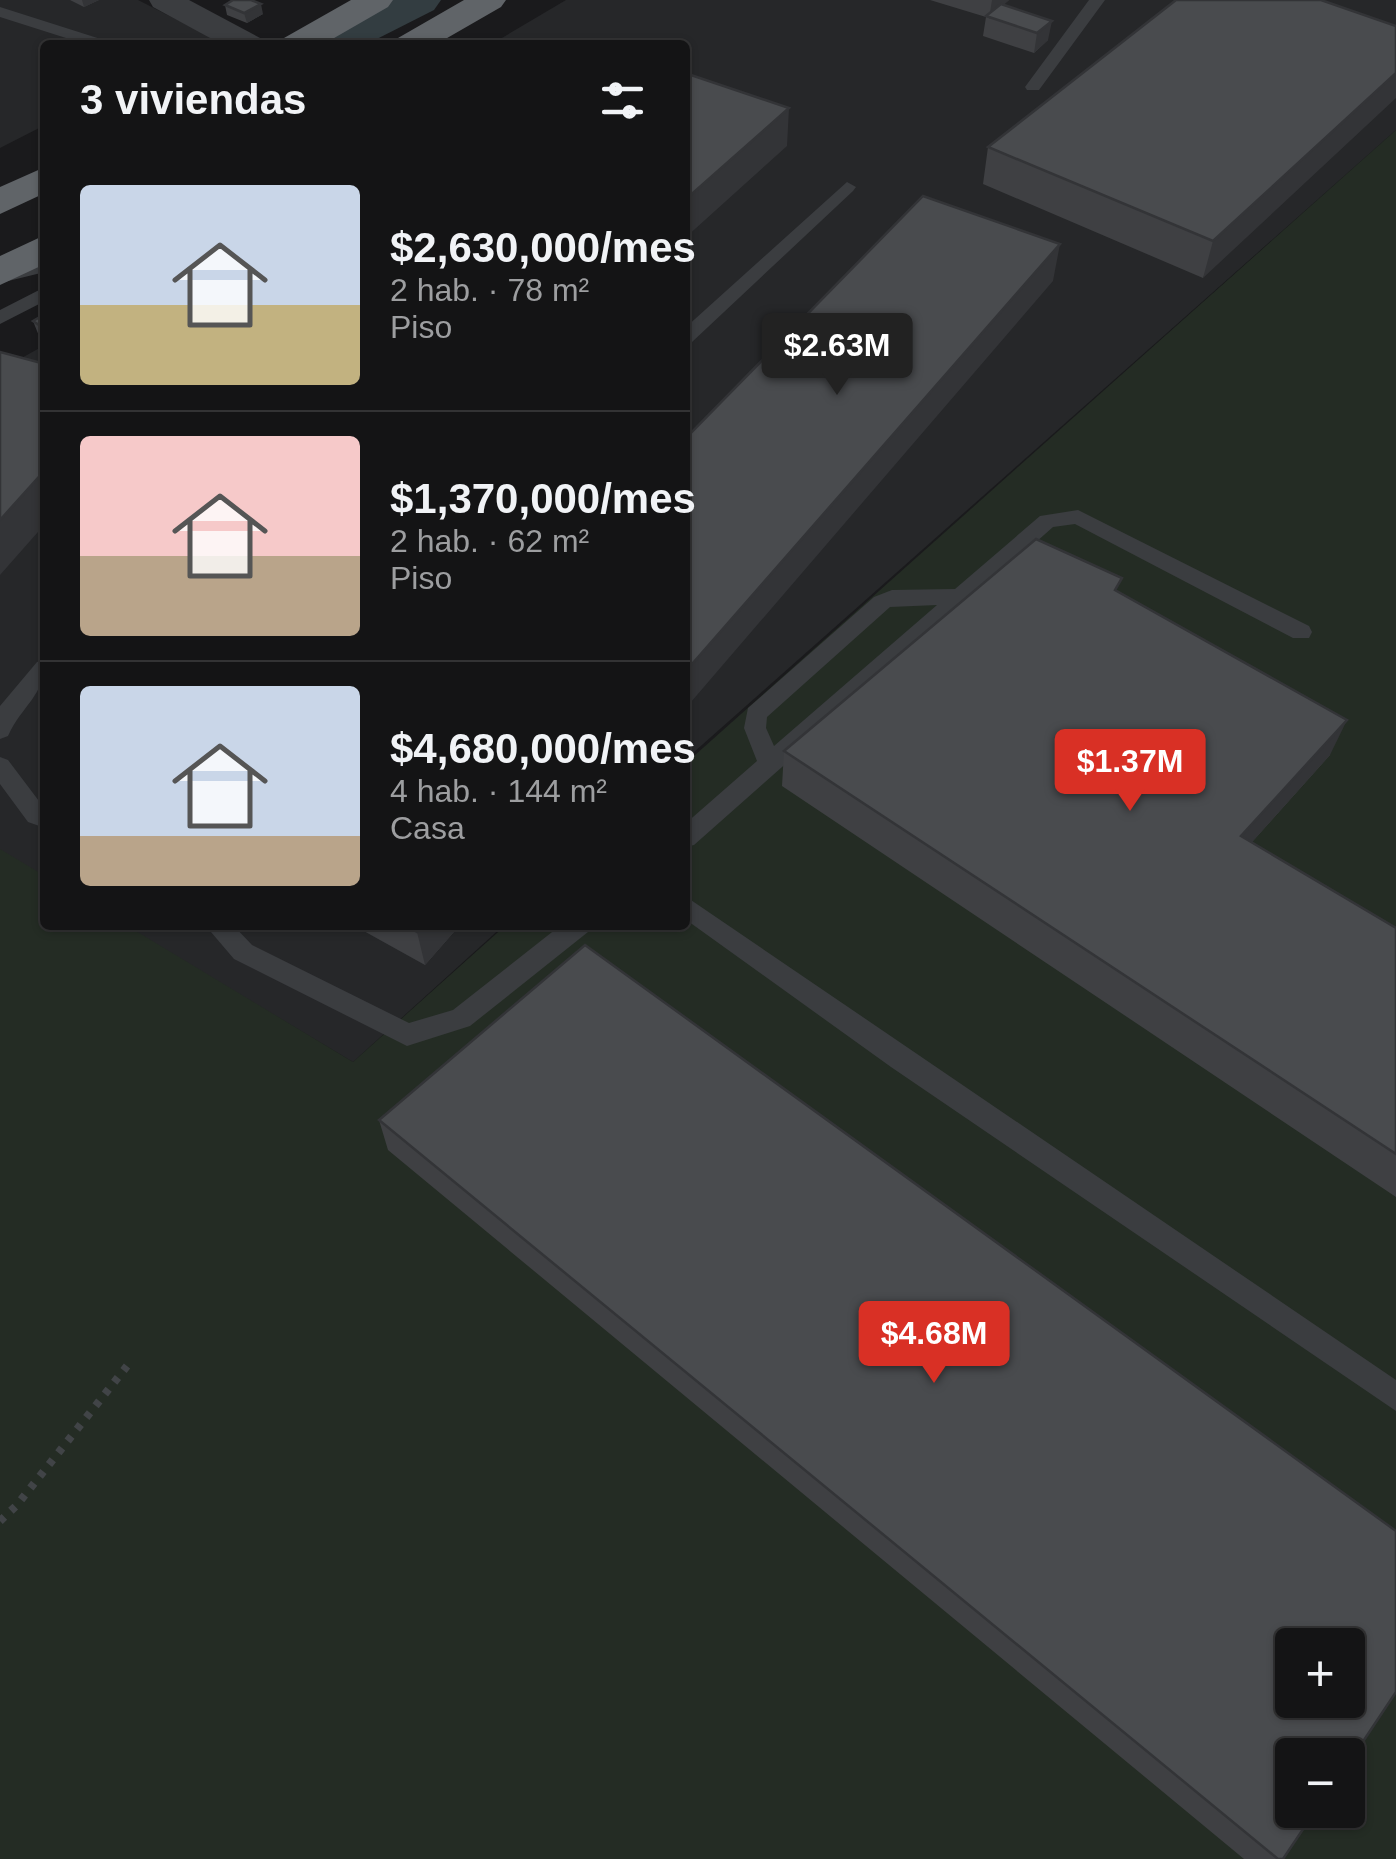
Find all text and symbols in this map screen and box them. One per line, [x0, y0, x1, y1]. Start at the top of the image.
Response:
icon: filters [595, 73, 650, 128]
text: 3 viviendas [80, 76, 306, 123]
text: $2,630,000/mes [390, 224, 696, 271]
icon: home [160, 225, 280, 345]
text: 2 hab. · 78 m² [390, 272, 589, 308]
text: Piso [390, 309, 452, 345]
pin: $2.63M [756, 313, 918, 398]
text: $2.63M [784, 327, 890, 363]
text: $1,370,000/mes [390, 475, 696, 522]
icon: home [160, 476, 280, 596]
text: 2 hab. · 62 m² [390, 523, 589, 559]
text: Piso [390, 560, 452, 596]
text: $4,680,000/mes [390, 725, 696, 772]
icon: home [160, 726, 280, 846]
pin: $1.37M [1049, 729, 1211, 814]
text: $1.37M [1077, 743, 1183, 779]
text: 4 hab. · 144 m² [390, 773, 607, 809]
text: Casa [390, 810, 465, 846]
pin: $4.68M [853, 1301, 1015, 1386]
text: $4.68M [881, 1315, 987, 1351]
map controls [1275, 1628, 1365, 1828]
button: + [1275, 1628, 1365, 1718]
button: − [1275, 1738, 1365, 1828]

